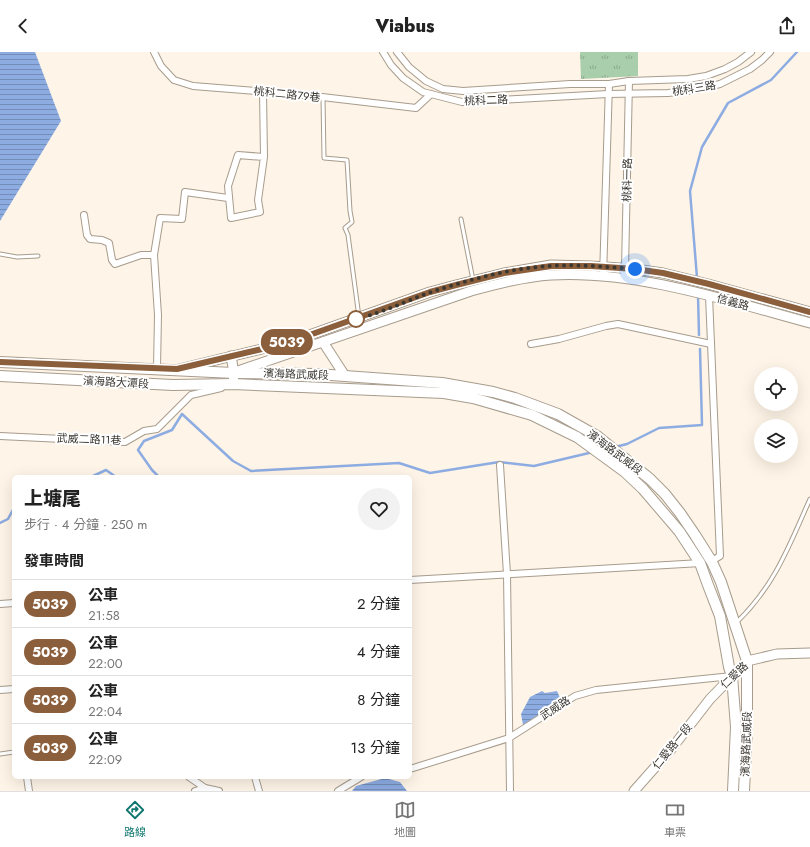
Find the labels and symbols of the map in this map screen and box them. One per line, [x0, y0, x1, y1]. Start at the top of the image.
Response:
street label: 桃科三路 [671, 77, 717, 99]
street label: 桃科二路79巷 [253, 83, 321, 105]
street label: 桃科二路 [464, 91, 508, 109]
street label: 桃科一路 [619, 158, 635, 202]
your location [625, 259, 645, 279]
street label: 信義路 [715, 290, 751, 314]
unlabelled marker [347, 310, 365, 328]
line badge: 5039 [259, 329, 315, 355]
street label: 濱海路武威段 [263, 365, 329, 383]
street label: 濱海路大潭段 [83, 372, 149, 392]
street label: 濱海路武威段 [584, 426, 646, 478]
street label: 武威二路11巷 [56, 430, 122, 448]
street label: 仁愛路 [716, 658, 752, 692]
street label: 武威路 [537, 692, 573, 724]
street label: 濱海路武威段 [737, 711, 755, 777]
street label: 仁愛路一段 [648, 720, 696, 772]

